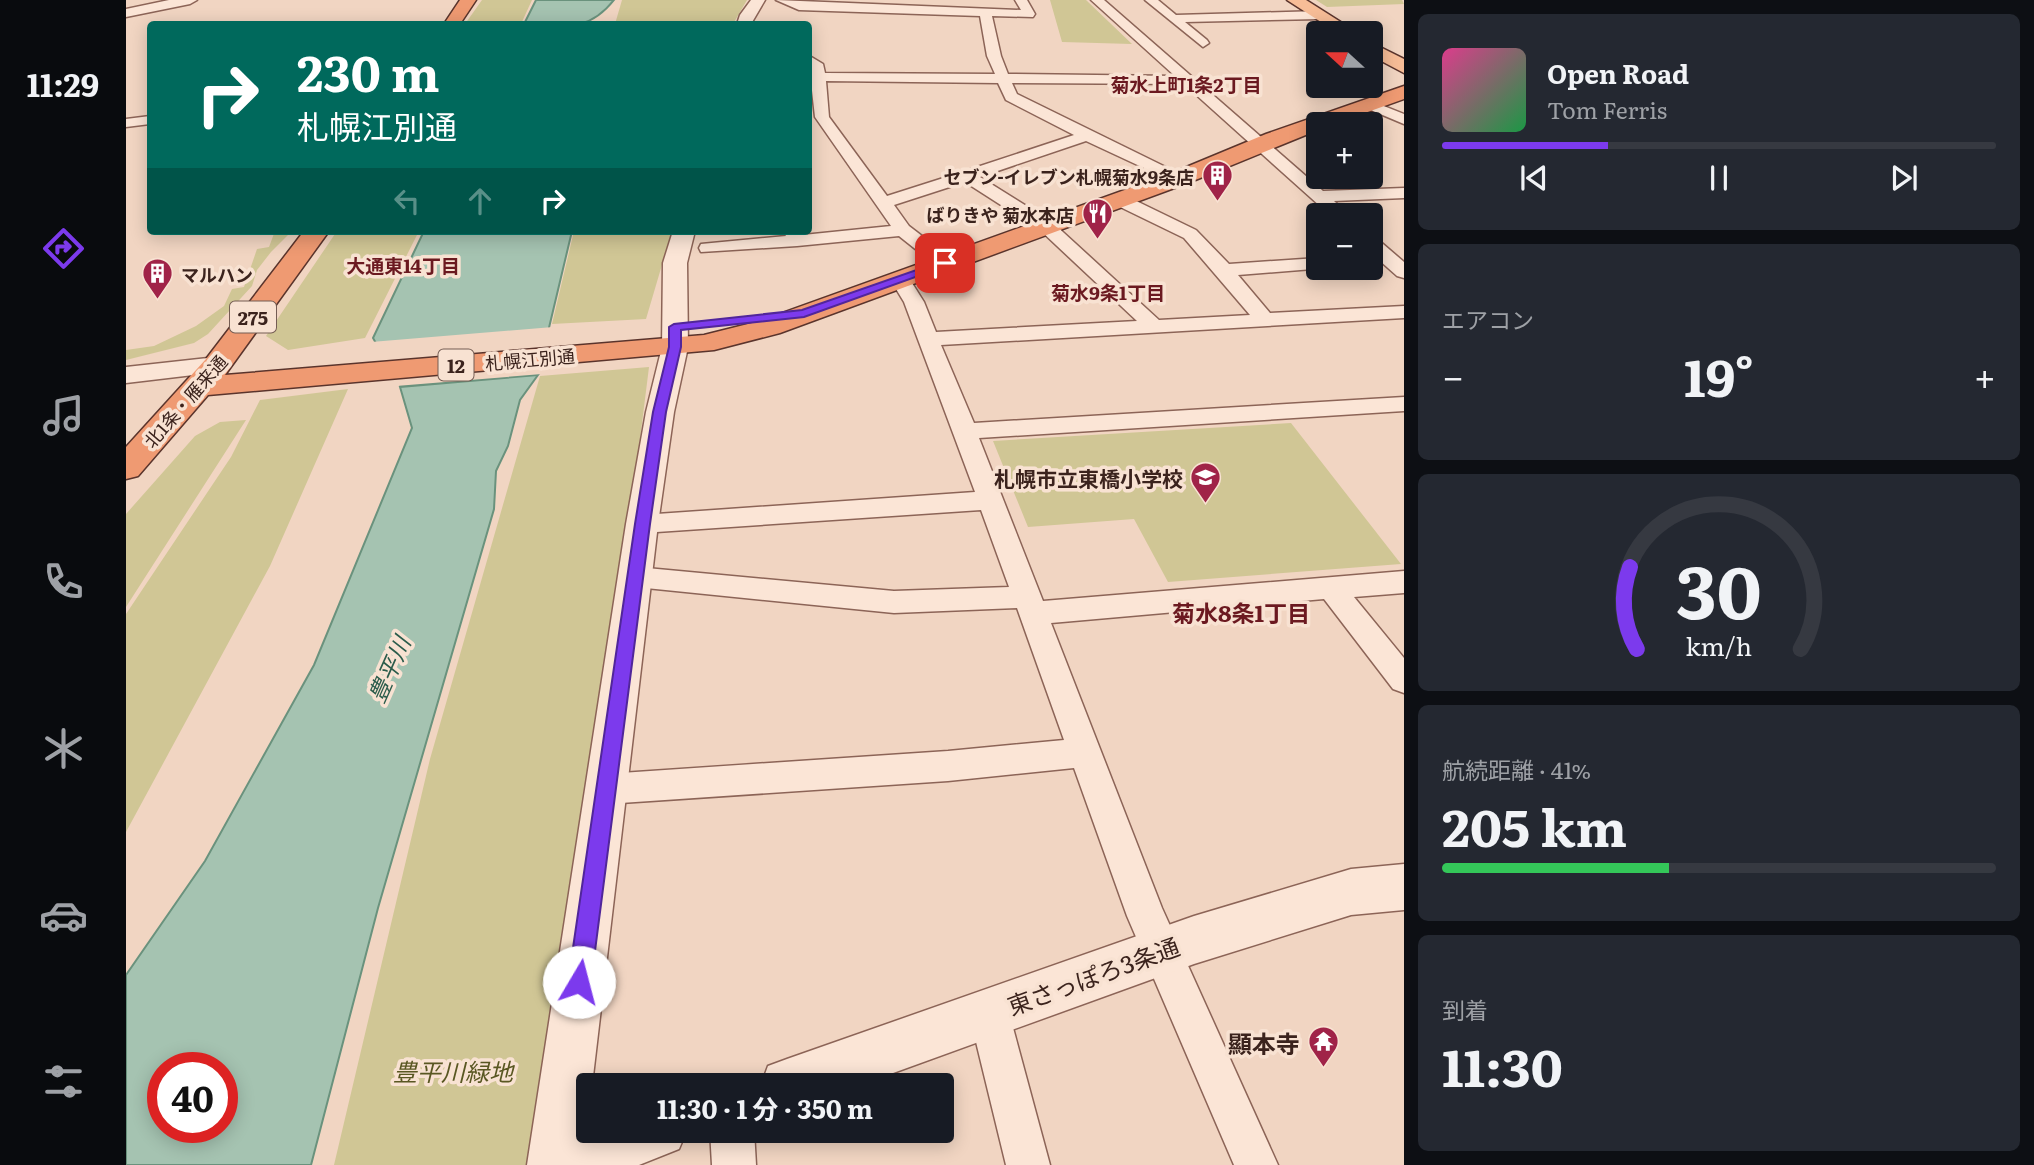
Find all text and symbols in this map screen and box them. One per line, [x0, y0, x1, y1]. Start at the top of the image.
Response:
north arrow [1306, 21, 1382, 98]
map controls [1306, 21, 1383, 280]
text: 230 m [297, 34, 440, 107]
icon: right [182, 49, 273, 140]
text: Open Road [1547, 53, 1689, 92]
text: 11:29 [27, 59, 99, 107]
district label: 菊水上町1条2丁目 [1110, 70, 1262, 98]
text: Tom Ferris [1547, 92, 1667, 126]
text: 札幌江別通 [297, 101, 457, 149]
button: + [1306, 112, 1383, 189]
building icon: セブン-イレブン札幌菊水9条店 [1200, 159, 1234, 203]
icon: previous [1515, 159, 1553, 197]
icon: pause [1700, 159, 1738, 197]
icon: next [1885, 159, 1923, 197]
place label: セブン-イレブン札幌菊水9条店 [944, 163, 1194, 190]
icon: left [388, 182, 426, 220]
icon: ahead [461, 182, 499, 220]
icon: right [534, 182, 572, 220]
restaurant icon: ばりきや 菊水本店 [1080, 197, 1114, 241]
place label: ばりきや 菊水本店 [926, 201, 1074, 228]
button: − [1306, 203, 1383, 280]
icon: directions [39, 224, 88, 273]
pin [915, 233, 975, 293]
icon: arrive [926, 244, 964, 282]
district label: 大通東14丁目 [346, 251, 460, 279]
building icon: マルハン [141, 257, 175, 301]
place label: マルハン [181, 261, 253, 288]
district label: 菊水9条1丁目 [1051, 278, 1165, 306]
road number: 275 [230, 302, 276, 332]
text: エアコン [1442, 302, 1534, 336]
text: 19° [1684, 336, 1754, 413]
street label: 札幌江別通 [484, 342, 576, 376]
text: − [1442, 346, 1464, 403]
text: + [1974, 346, 1996, 403]
street label: 北1条・雁来通 [137, 349, 233, 453]
road number: 12 [438, 350, 474, 380]
icon: music [39, 391, 88, 440]
school or university icon: 札幌市立東橋小学校 [1189, 460, 1223, 504]
place label: 札幌市立東橋小学校 [994, 462, 1183, 493]
text: 30 [1676, 533, 1762, 641]
icon: phone [39, 557, 88, 606]
district label: 菊水8条1丁目 [1172, 595, 1310, 629]
text: km/h [1686, 626, 1752, 663]
water label: 豊平川 [358, 628, 419, 707]
icon: climate [39, 724, 88, 773]
text: 航続距離 · 41% [1442, 752, 1591, 786]
text: 205 km [1442, 786, 1627, 863]
icon: car [39, 891, 88, 940]
street label: 東さっぽろ3条通 [1002, 928, 1184, 1022]
position arrow [542, 945, 616, 1019]
text: 到着 [1442, 992, 1488, 1026]
place label: 顯本寺 [1228, 1025, 1300, 1060]
temple icon: 顯本寺 [1306, 1025, 1340, 1069]
text: 11:30 [1442, 1026, 1563, 1103]
speed limit sign: 40 [147, 1052, 238, 1143]
park label: 豊平川緑地 [393, 1053, 516, 1088]
icon: filters [39, 1057, 88, 1106]
text: 11:30 · 1 分 · 350 m [657, 1088, 873, 1127]

